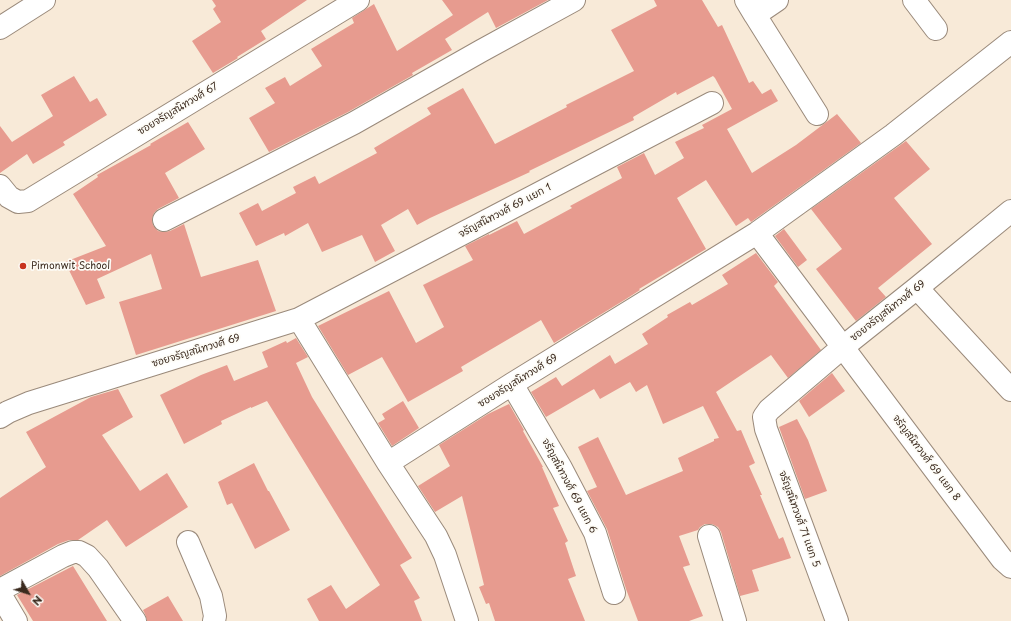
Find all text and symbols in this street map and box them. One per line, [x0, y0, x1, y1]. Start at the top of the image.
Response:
street label: ซอยจรัญสนิทวงศ์ 67 [136, 80, 220, 138]
street label: จรัญสนิทวงศ์ 69 แยก 1 [457, 181, 553, 241]
place label: Pimonwit School [31, 260, 110, 272]
marker: Pimonwit School [18, 261, 28, 271]
street label: ซอยจรัญสนิทวงศ์ 69 [848, 278, 928, 344]
street label: ซอยจรัญสนิทวงศ์ 69 [150, 332, 242, 370]
street label: ซอยจรัญสนิทวงศ์ 69 [476, 352, 560, 410]
street label: จรัญสนิทวงศ์ 69 แยก 8 [890, 412, 962, 504]
street label: จรัญสนิทวงศ์ 69 แยก 6 [539, 436, 599, 536]
street label: จรัญสนิทวงศ์ 71 แยก 5 [776, 469, 822, 569]
north arrow [8, 573, 48, 613]
text: N [28, 592, 47, 610]

